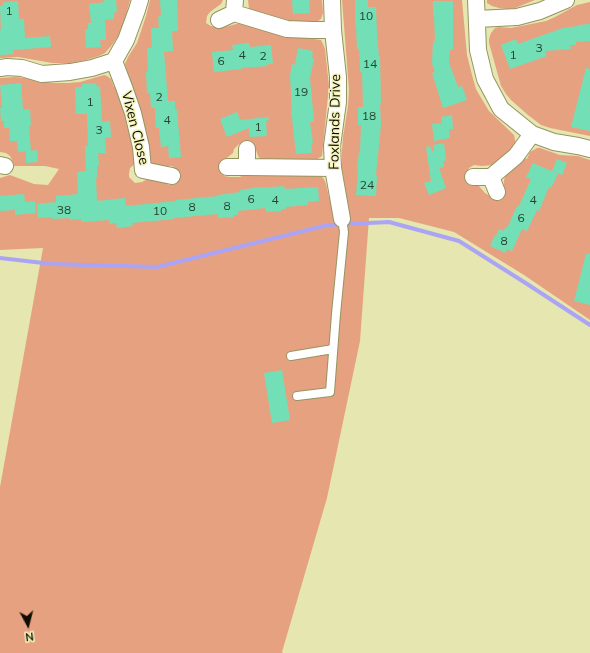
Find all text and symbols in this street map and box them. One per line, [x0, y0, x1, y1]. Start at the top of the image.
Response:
house number: 1 [5, 4, 13, 18]
house number: 10 [359, 9, 373, 23]
house number: 3 [535, 41, 543, 55]
house number: 4 [238, 48, 246, 62]
house number: 1 [509, 48, 517, 62]
house number: 2 [259, 49, 267, 63]
house number: 6 [217, 54, 225, 68]
house number: 14 [363, 57, 377, 71]
street label: Foxlands Drive [326, 74, 344, 170]
house number: 19 [294, 85, 308, 99]
street label: Vixen Close [118, 89, 152, 167]
house number: 2 [155, 90, 163, 104]
house number: 1 [86, 95, 94, 109]
house number: 18 [362, 109, 376, 123]
house number: 4 [163, 113, 171, 127]
house number: 1 [254, 120, 262, 134]
house number: 3 [95, 123, 103, 137]
house number: 24 [360, 178, 374, 192]
house number: 6 [247, 192, 255, 206]
house number: 4 [271, 193, 279, 207]
house number: 4 [529, 193, 537, 207]
house number: 8 [223, 199, 231, 213]
house number: 8 [188, 200, 196, 214]
house number: 38 [57, 203, 71, 217]
house number: 10 [153, 204, 167, 218]
house number: 6 [517, 211, 525, 225]
house number: 8 [500, 234, 508, 248]
north arrow [8, 605, 48, 645]
text: N [24, 629, 34, 644]

